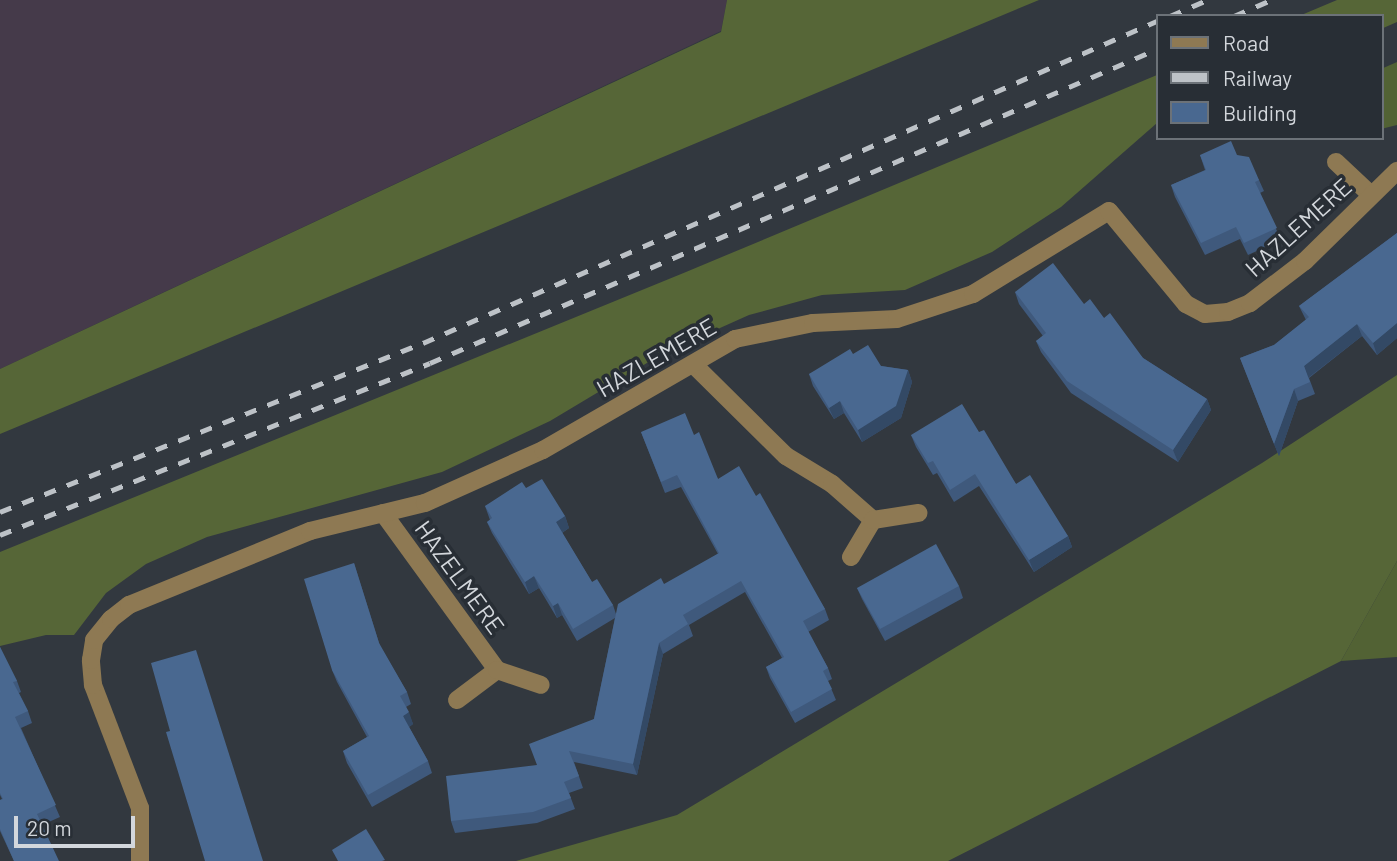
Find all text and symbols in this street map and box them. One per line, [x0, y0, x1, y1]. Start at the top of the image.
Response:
legend [1156, 14, 1383, 140]
text: Road [1223, 30, 1269, 55]
text: Railway [1223, 65, 1292, 90]
text: Building [1223, 100, 1297, 125]
street label: HAZLEMERE [1239, 172, 1357, 282]
street label: HAZLEMERE [591, 311, 721, 403]
street label: HAZELMERE [409, 515, 511, 639]
scale bar [18, 802, 138, 846]
text: 20 m [27, 815, 72, 840]

